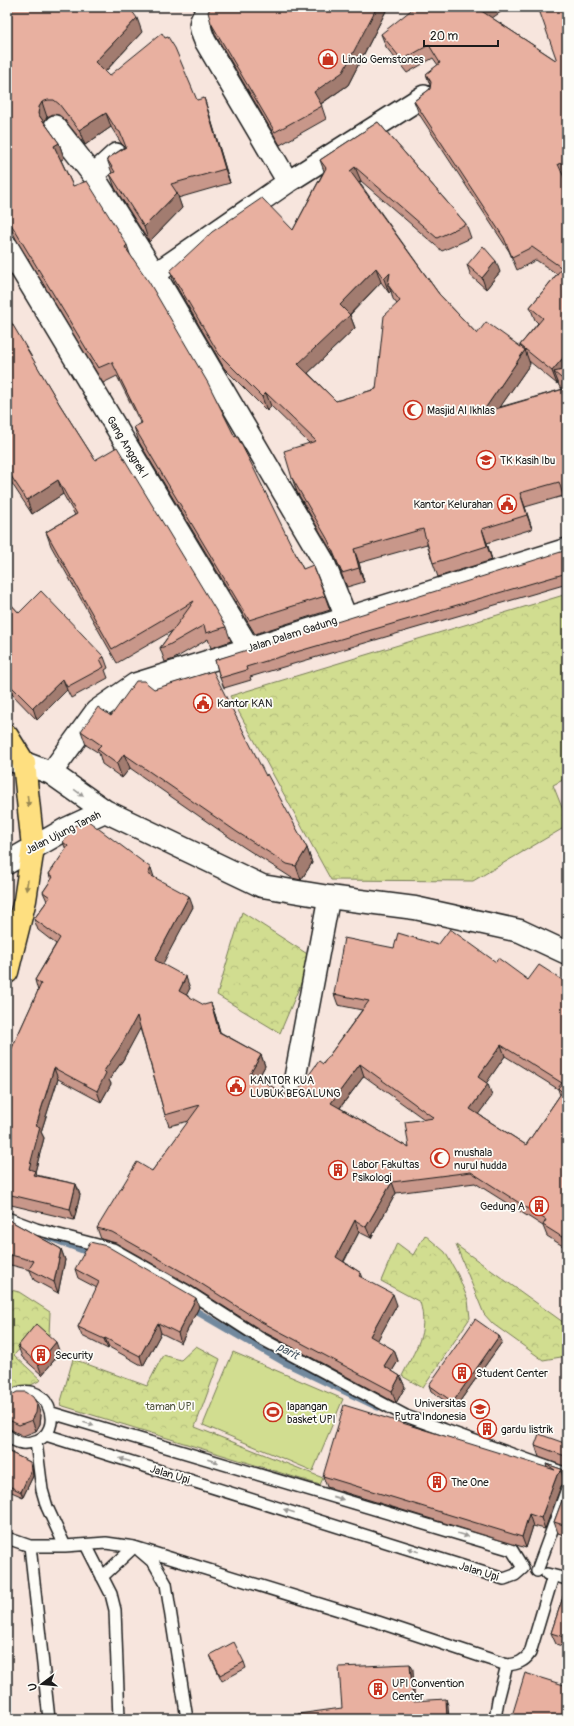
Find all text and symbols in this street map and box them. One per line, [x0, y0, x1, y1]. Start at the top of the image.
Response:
scale bar [424, 22, 498, 48]
text: 20 m [430, 29, 459, 44]
shop icon: Lindo Gemstones [317, 48, 339, 70]
place label: Lindo Gemstones [342, 53, 424, 66]
mosque icon: Masjid Al Ikhlas [402, 399, 424, 421]
place label: Masjid Al Ikhlas [427, 404, 495, 417]
street label: Gang Anggrek I [104, 414, 151, 481]
school or university icon: TK Kasih Ibu [475, 449, 497, 471]
place label: TK Kasih Ibu [500, 454, 555, 467]
public building icon: Kantor Kelurahan [496, 493, 518, 515]
place label: Kantor Kelurahan [413, 498, 493, 511]
street label: Jalan Dalam Gadung [246, 614, 339, 655]
public building icon: Kantor KAN [192, 692, 214, 714]
place label: Kantor KAN [217, 697, 272, 710]
one-way arrow [74, 789, 85, 797]
one-way arrow [24, 795, 31, 807]
street label: Jalan Ujung Tanah [24, 808, 103, 857]
one-way arrow [24, 879, 30, 891]
place label: KANTOR KUA LUBUK BEGALUNG [250, 1074, 341, 1100]
public building icon: KANTOR KUA LUBUK BEGALUNG [225, 1075, 247, 1097]
place label: mushala nurul hudda [454, 1146, 507, 1172]
mosque icon: mushala nurul hudda [429, 1147, 451, 1169]
place label: Labor Fakultas Psikologi [352, 1158, 419, 1184]
building icon: Labor Fakultas Psikologi [327, 1159, 349, 1181]
building icon: Gedung A [528, 1195, 550, 1217]
place label: Gedung A [480, 1200, 525, 1213]
water label: parit [274, 1340, 302, 1364]
building icon: Security [30, 1344, 52, 1366]
place label: Security [55, 1349, 93, 1362]
building icon: Student Center [451, 1362, 473, 1384]
place label: Student Center [476, 1367, 548, 1380]
place label: Universitas Putra Indonesia [395, 1397, 466, 1423]
school or university icon: Universitas Putra Indonesia [469, 1398, 491, 1420]
park label: taman UPI [144, 1400, 195, 1413]
place label: lapangan basket UPI [287, 1400, 336, 1426]
sports icon: lapangan basket UPI [262, 1401, 284, 1423]
building icon: gardu listrik [476, 1418, 498, 1440]
one-way arrow [83, 1421, 95, 1427]
place label: gardu listrik [501, 1423, 553, 1436]
one-way arrow [119, 1457, 131, 1463]
one-way arrow [208, 1458, 220, 1464]
street label: Jalan Upi [148, 1462, 191, 1487]
building icon: The One [426, 1471, 448, 1493]
place label: The One [451, 1476, 489, 1489]
one-way arrow [332, 1495, 344, 1501]
one-way arrow [283, 1508, 295, 1514]
one-way arrow [457, 1532, 469, 1538]
one-way arrow [407, 1547, 419, 1553]
street label: Jalan Upi [457, 1559, 500, 1584]
north arrow [22, 1664, 62, 1704]
place label: UPI Convention Center [392, 1677, 464, 1703]
building icon: UPI Convention Center [367, 1678, 389, 1700]
text: U [26, 1681, 40, 1692]

